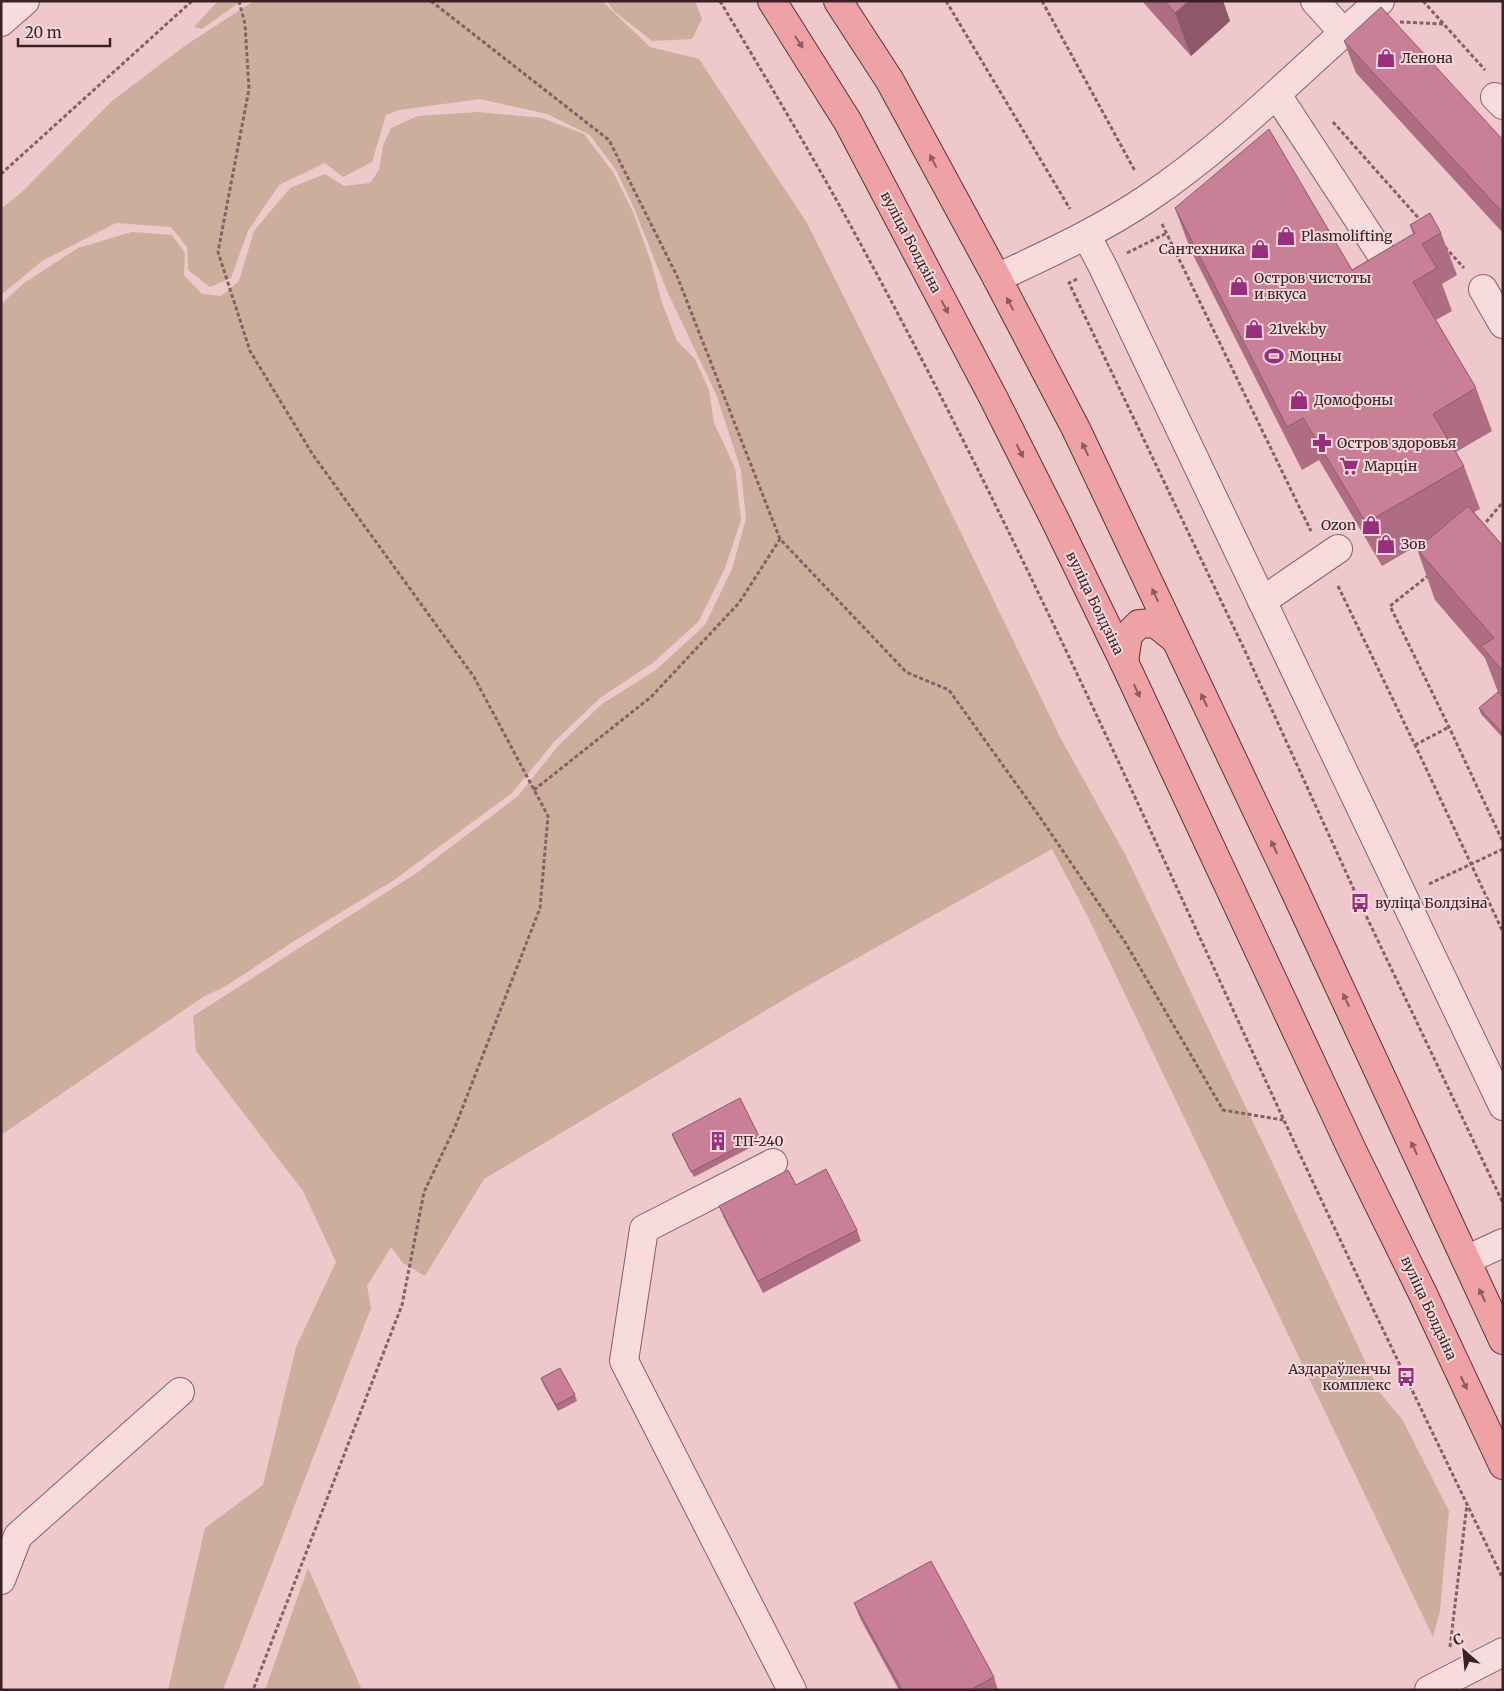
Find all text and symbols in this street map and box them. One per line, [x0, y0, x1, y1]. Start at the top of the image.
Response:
scale bar [18, 15, 110, 47]
text: 20 m [25, 23, 62, 42]
one-way arrow [794, 36, 803, 49]
shop icon: Ленона [1375, 47, 1397, 69]
place label: Ленона [1401, 49, 1453, 67]
one-way arrow [929, 154, 938, 168]
street label: вуліца Болдзіна [877, 188, 946, 296]
shop icon: Plasmolifting [1275, 225, 1297, 247]
place label: Plasmolifting [1301, 227, 1393, 245]
shop icon: Сантехника [1249, 238, 1271, 260]
place label: Сантехника [1159, 240, 1245, 258]
place label: Остров чистоты и вкуса [1254, 269, 1371, 303]
shop icon: Остров чистоты и вкуса [1228, 275, 1250, 297]
one-way arrow [1006, 297, 1014, 311]
one-way arrow [941, 299, 949, 314]
shop icon: 21vek.by [1243, 318, 1265, 340]
place label: 21vek.by [1269, 320, 1327, 338]
sports icon: Моцны [1263, 345, 1285, 367]
place label: Моцны [1289, 347, 1342, 365]
shop icon: Домофоны [1288, 389, 1310, 411]
place label: Домофоны [1314, 391, 1393, 409]
pharmacy icon: Остров здоровья [1311, 432, 1333, 454]
place label: Остров здоровья [1337, 434, 1456, 452]
one-way arrow [1081, 441, 1089, 456]
one-way arrow [1016, 444, 1024, 458]
supermarket icon: Марцін [1338, 455, 1360, 477]
place label: Марцін [1364, 457, 1418, 475]
shop icon: Ozon [1360, 514, 1382, 536]
place label: Ozon [1321, 516, 1356, 534]
shop icon: Зов [1375, 533, 1397, 555]
place label: Зов [1401, 535, 1426, 553]
street label: вуліца Болдзіна [1062, 548, 1128, 658]
one-way arrow [1150, 588, 1158, 602]
one-way arrow [1134, 684, 1142, 698]
one-way arrow [1200, 693, 1208, 707]
one-way arrow [1270, 840, 1278, 854]
bus stop icon: вуліца Болдзіна [1349, 892, 1371, 914]
place label: вуліца Болдзіна [1375, 894, 1488, 912]
one-way arrow [1342, 993, 1350, 1007]
building icon: ТП-240 [707, 1130, 729, 1152]
place label: ТП-240 [733, 1132, 784, 1150]
one-way arrow [1410, 1141, 1418, 1155]
street label: вуліца Болдзіна [1397, 1253, 1461, 1363]
one-way arrow [1478, 1288, 1486, 1302]
place label: Аздараўленчы комплекс [1287, 1360, 1391, 1394]
bus stop icon: Аздараўленчы комплекс [1395, 1366, 1417, 1388]
one-way arrow [1461, 1376, 1469, 1390]
north arrow [1439, 1626, 1489, 1676]
text: С [1450, 1629, 1466, 1650]

